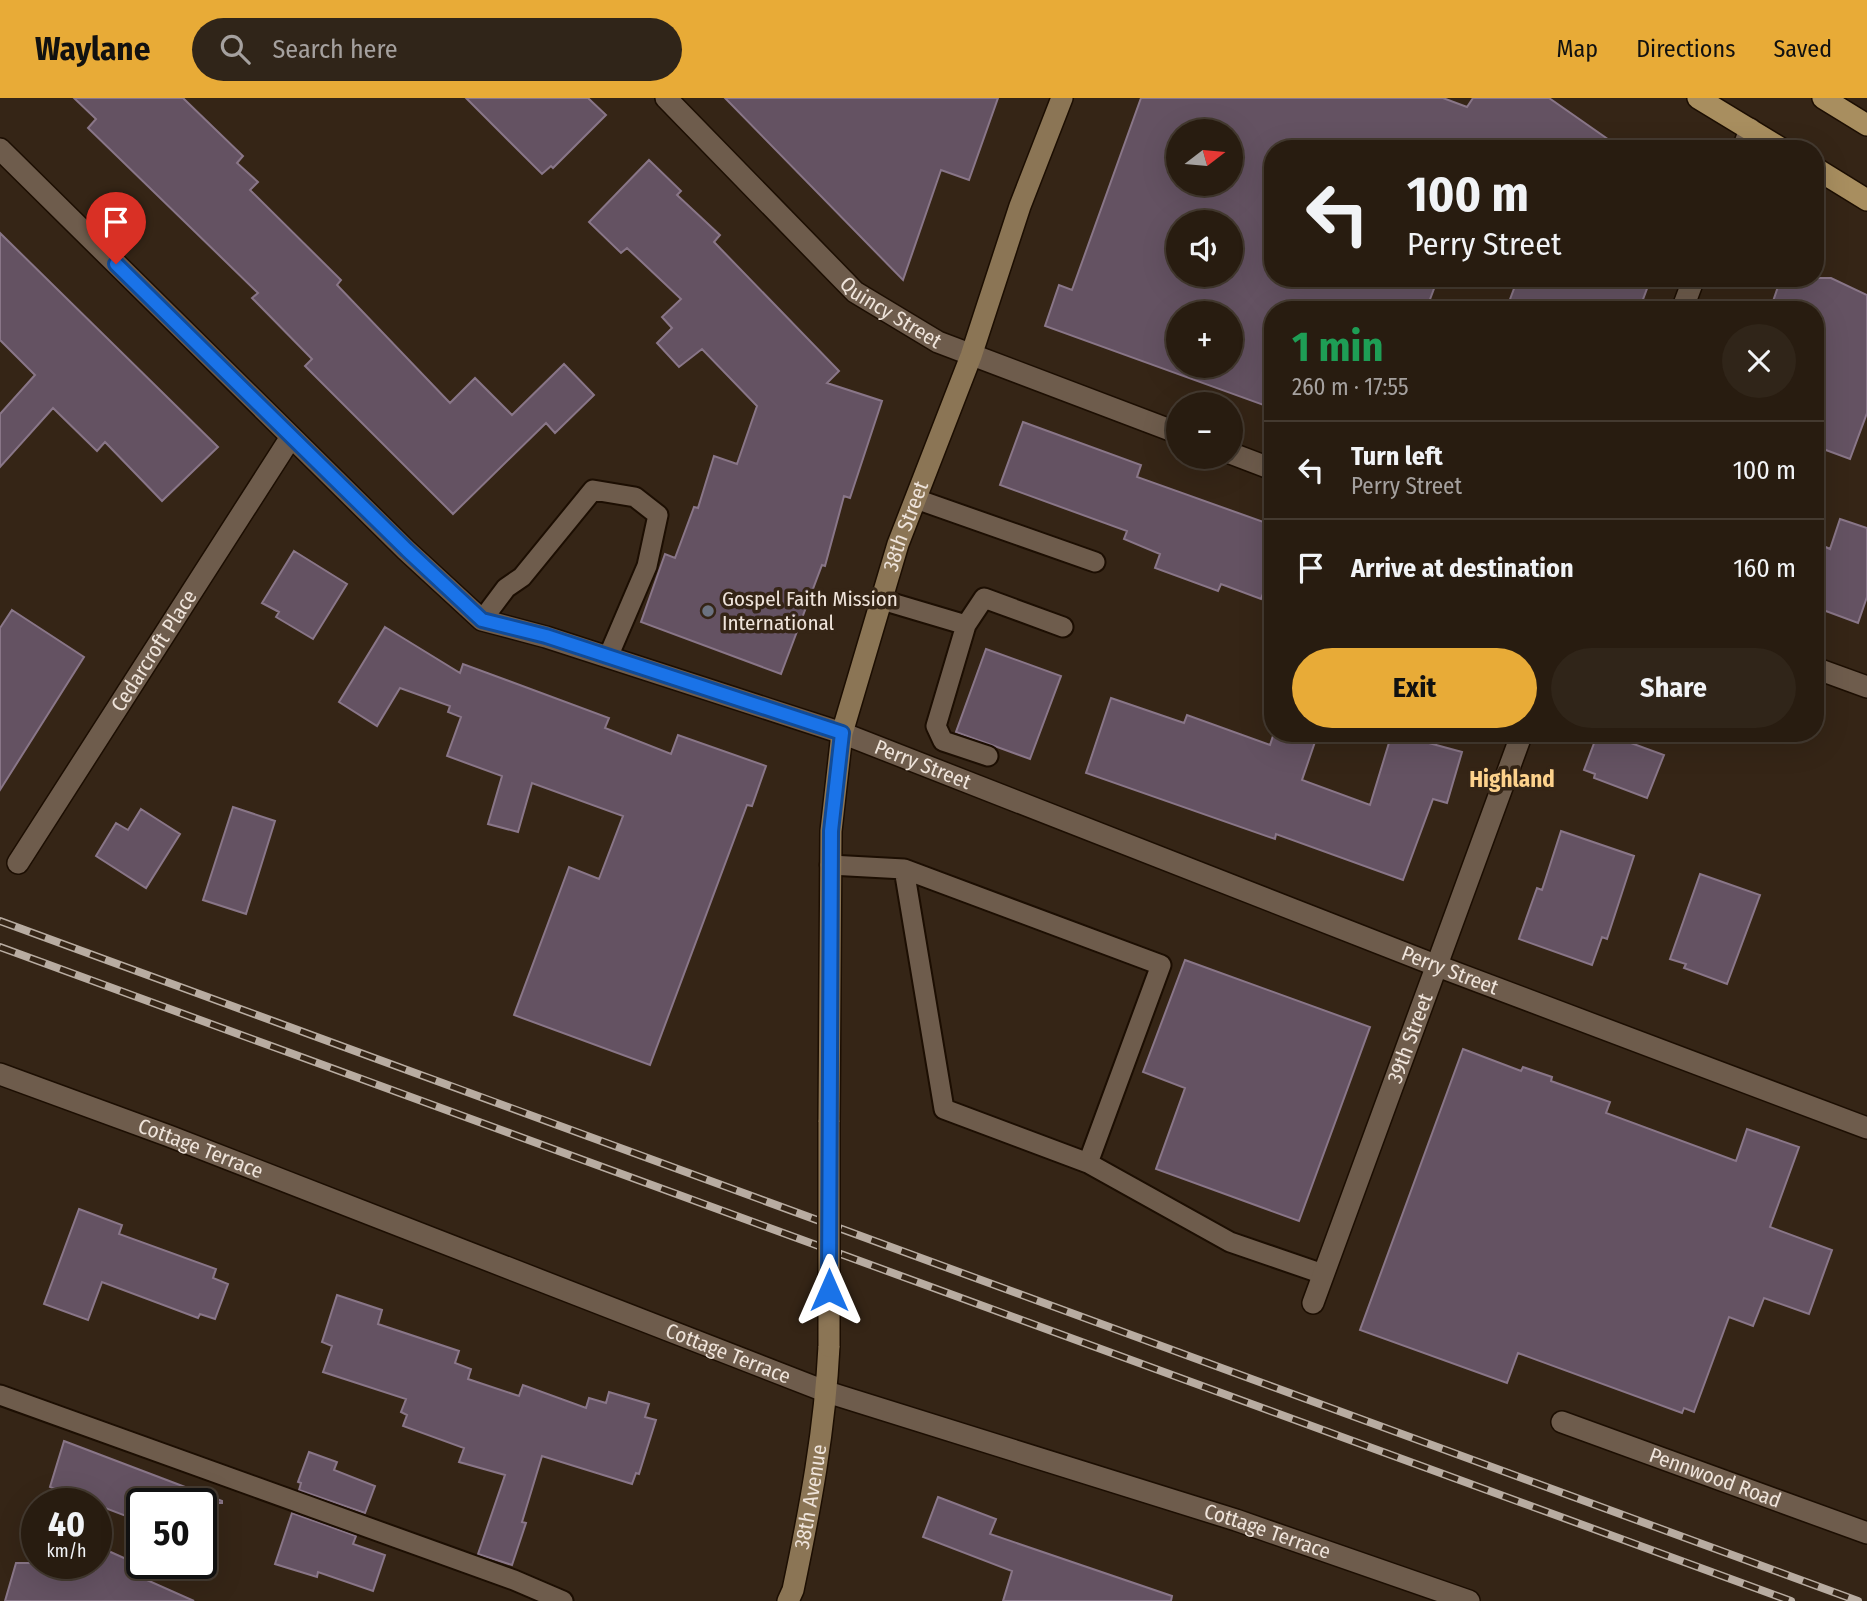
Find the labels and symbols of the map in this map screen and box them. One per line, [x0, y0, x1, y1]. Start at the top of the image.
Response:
north arrow [1166, 119, 1242, 196]
pin [86, 192, 146, 264]
street label: Quincy Street [834, 271, 947, 354]
street label: 38th Street [878, 477, 934, 575]
street label: Cedarcroft Place [105, 585, 203, 717]
place label: Gospel Faith Mission International [722, 586, 898, 636]
marker: Gospel Faith Mission International [700, 603, 716, 619]
street label: Perry Street [871, 734, 975, 795]
district label: Highland [1469, 765, 1555, 793]
street label: Perry Street [1398, 940, 1502, 1001]
street label: 39th Street [1382, 990, 1439, 1087]
street label: Cottage Terrace [134, 1113, 267, 1184]
position arrow [792, 1253, 866, 1327]
street label: Cottage Terrace [662, 1317, 794, 1390]
street label: Pennwood Road [1646, 1442, 1785, 1514]
street label: 38th Avenue [789, 1443, 832, 1551]
speed limit sign: 50 [126, 1488, 217, 1579]
street label: Cottage Terrace [1201, 1498, 1334, 1565]

